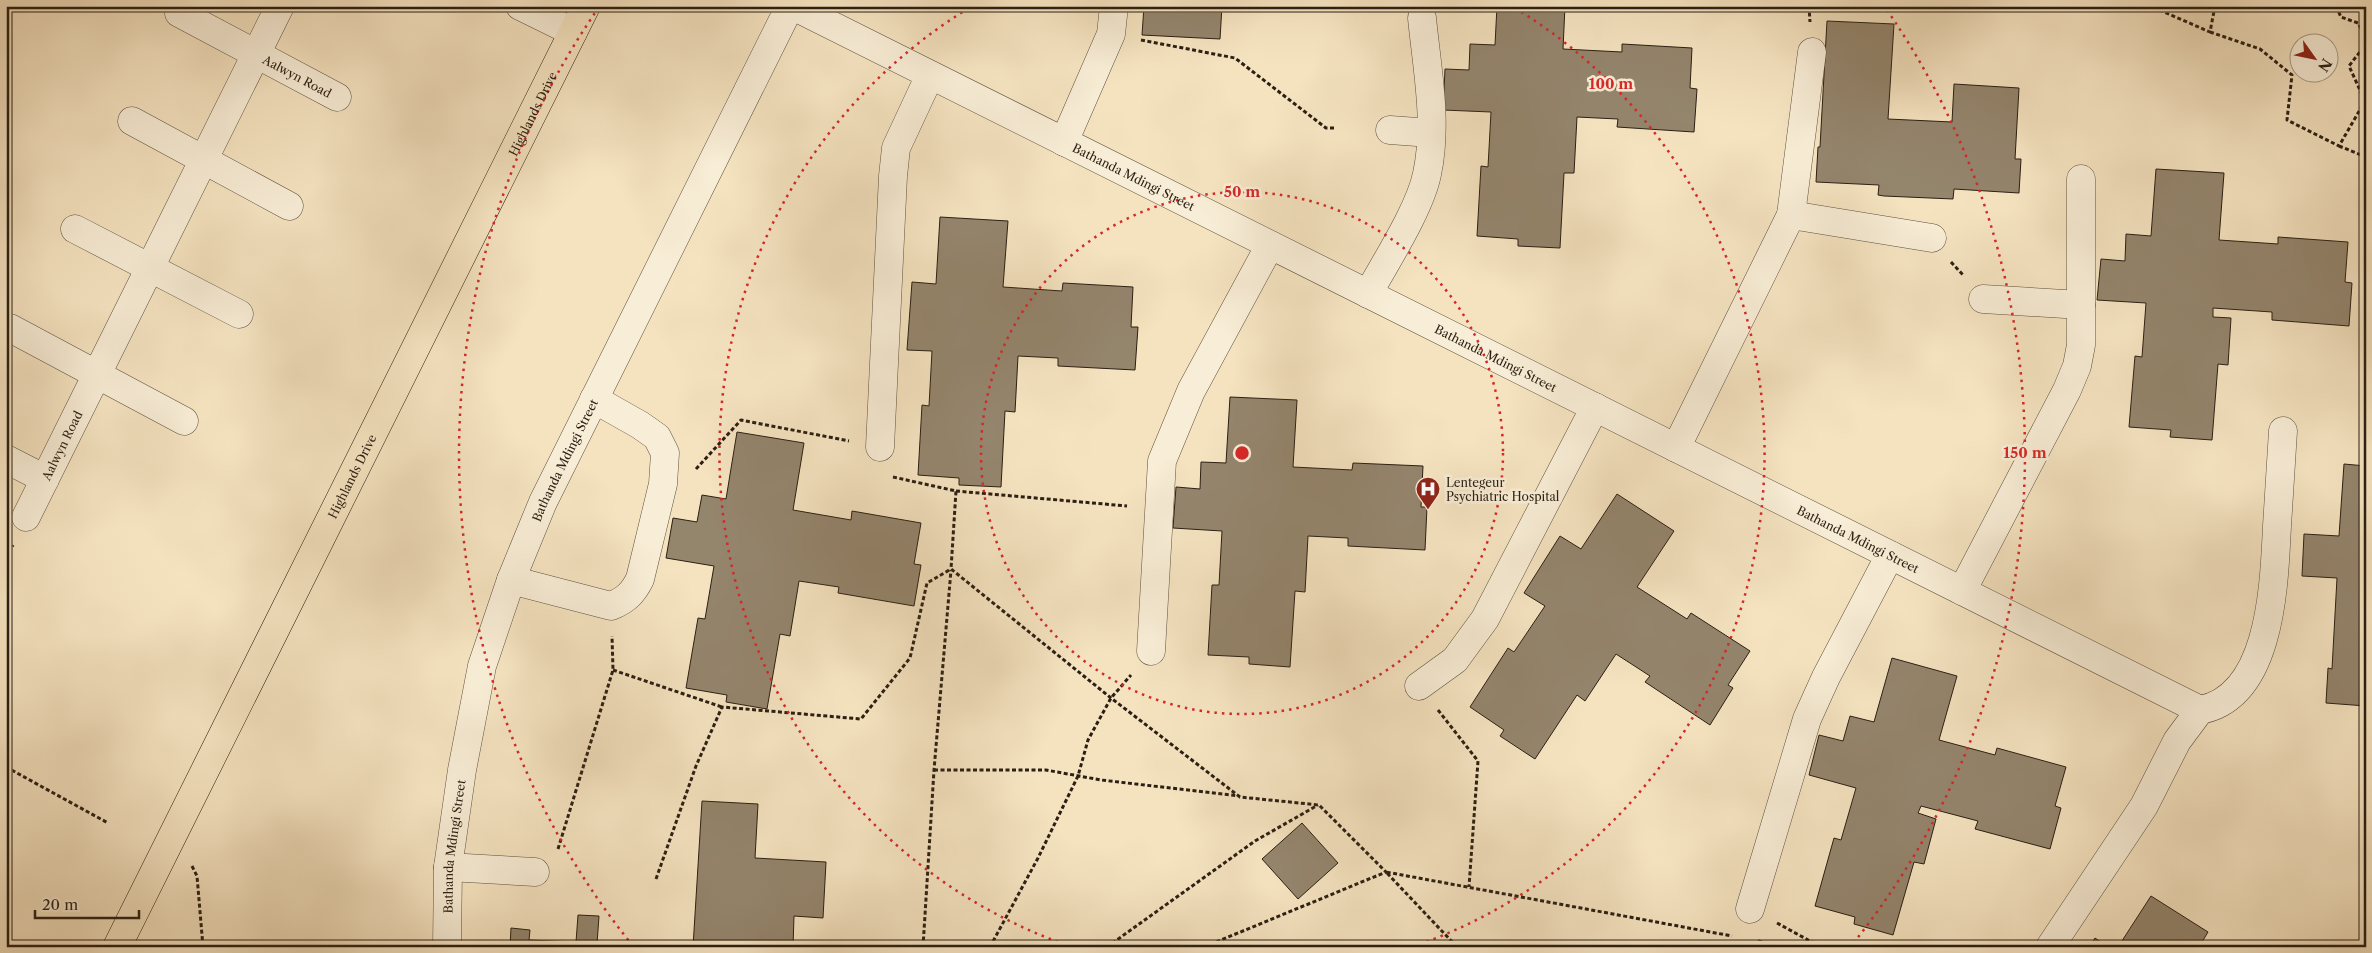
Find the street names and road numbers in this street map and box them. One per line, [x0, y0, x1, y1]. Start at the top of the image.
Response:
street label: Aalwyn Road [259, 51, 335, 101]
street label: Highlands Drive [505, 69, 560, 158]
street label: Bathanda Mdingi Street [1070, 140, 1198, 214]
street label: Bathanda Mdingi Street [1432, 321, 1560, 395]
street label: Bathanda Mdingi Street [528, 396, 601, 524]
street label: Aalwyn Road [38, 407, 85, 484]
street label: Highlands Drive [324, 431, 379, 521]
street label: Bathanda Mdingi Street [1795, 502, 1922, 576]
street label: Bathanda Mdingi Street [440, 778, 468, 913]

